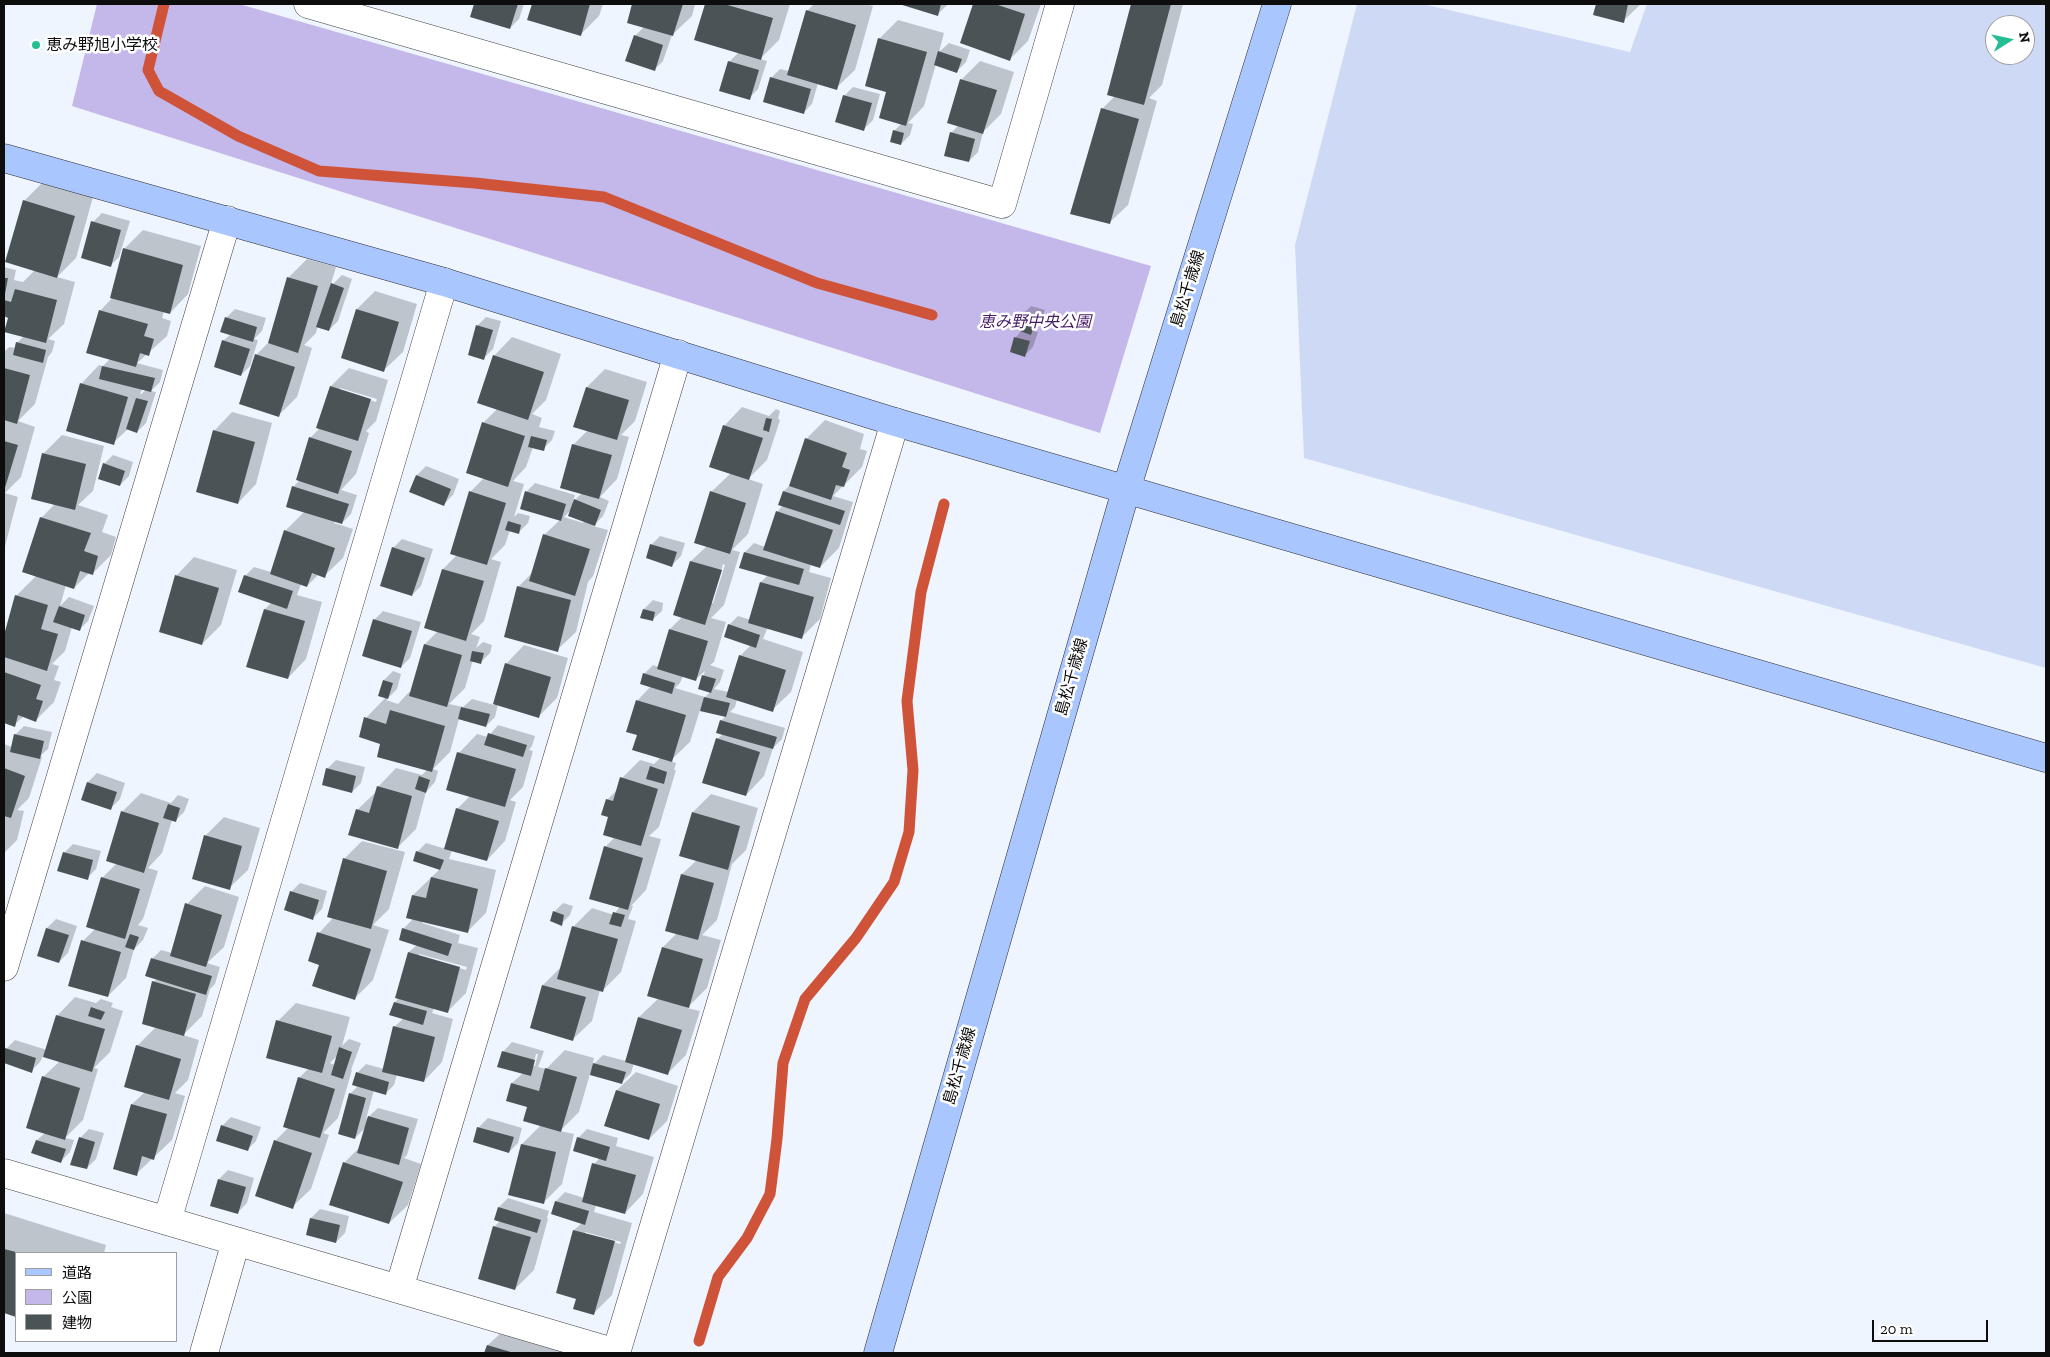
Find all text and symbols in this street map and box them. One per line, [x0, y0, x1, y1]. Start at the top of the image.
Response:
north arrow [1985, 15, 2035, 65]
text: N [2015, 31, 2034, 44]
place label: 恵み野旭小学校 [46, 35, 158, 55]
marker: 恵み野旭小学校 [30, 39, 42, 51]
street label: 島松千歳線 [1167, 248, 1209, 330]
park label: 恵み野中央公園 [979, 312, 1091, 332]
street label: 島松千歳線 [1052, 636, 1092, 718]
street label: 島松千歳線 [940, 1025, 980, 1107]
legend [15, 1252, 178, 1342]
text: 道路 [62, 1264, 92, 1282]
text: 公園 [62, 1289, 92, 1307]
scale bar [1875, 1310, 1991, 1342]
text: 建物 [62, 1314, 92, 1332]
text: 20 m [1880, 1320, 1913, 1338]

